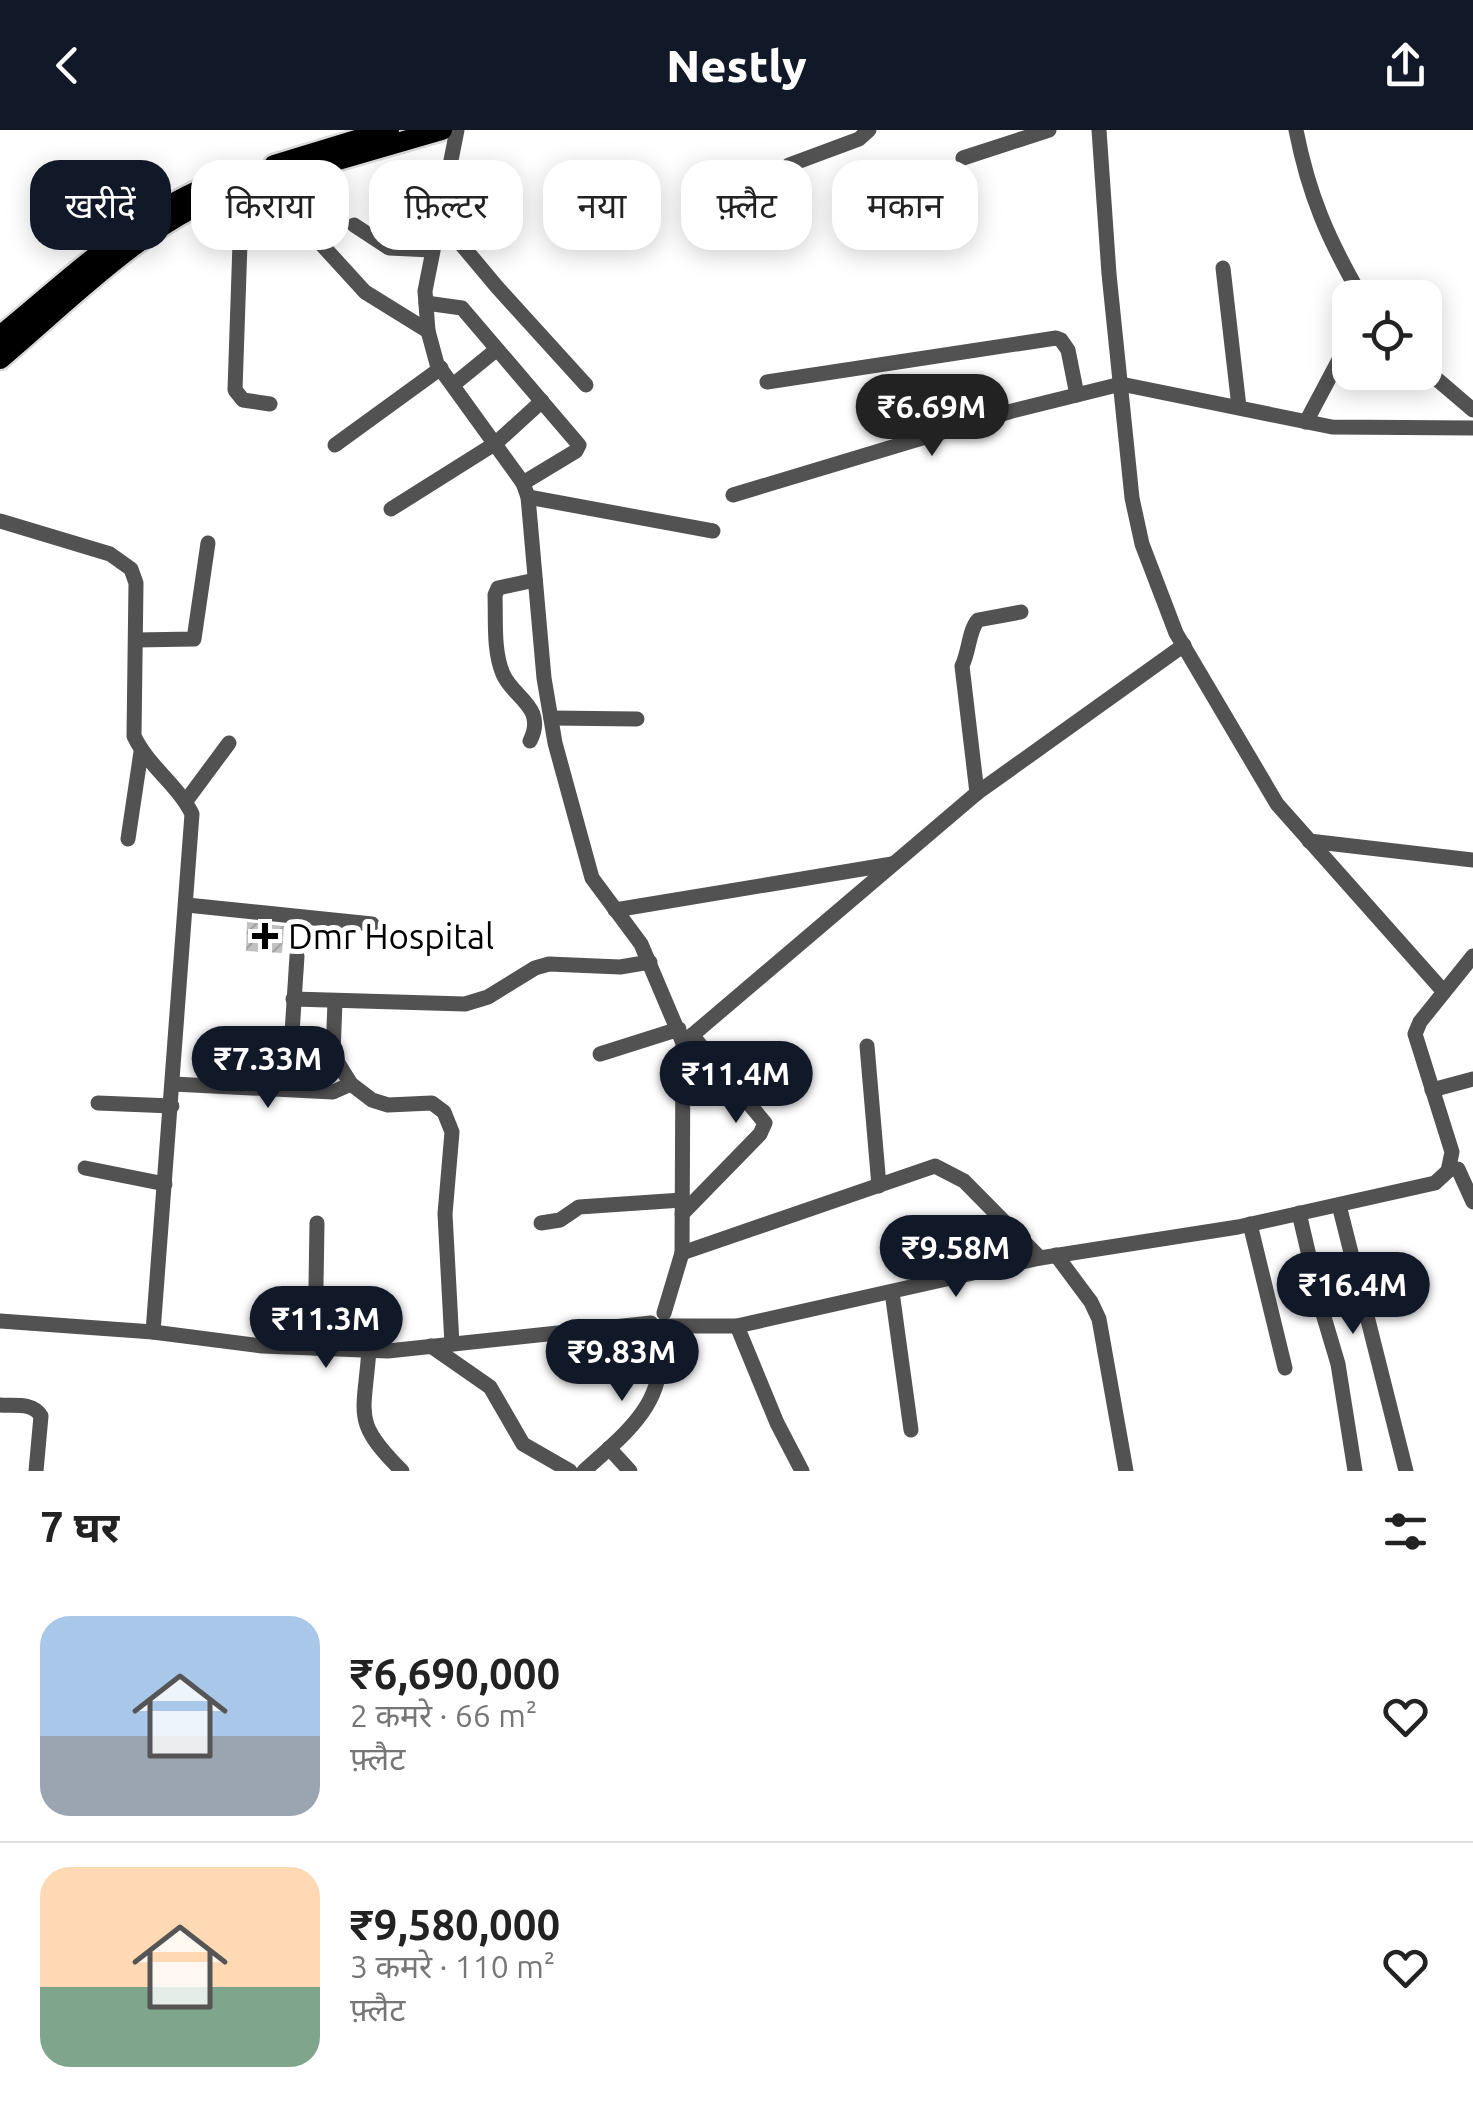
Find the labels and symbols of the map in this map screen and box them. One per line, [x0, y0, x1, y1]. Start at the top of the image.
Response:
pin: ₹6.69M [851, 374, 1013, 459]
place label: Dmr Hospital [288, 916, 494, 956]
marker: Dmr Hospital [252, 923, 278, 949]
pin: ₹7.33M [187, 1026, 349, 1111]
pin: ₹11.4M [655, 1041, 817, 1126]
pin: ₹9.58M [875, 1215, 1037, 1300]
pin: ₹16.4M [1272, 1252, 1434, 1337]
pin: ₹11.3M [245, 1286, 407, 1371]
pin: ₹9.83M [541, 1319, 703, 1404]

